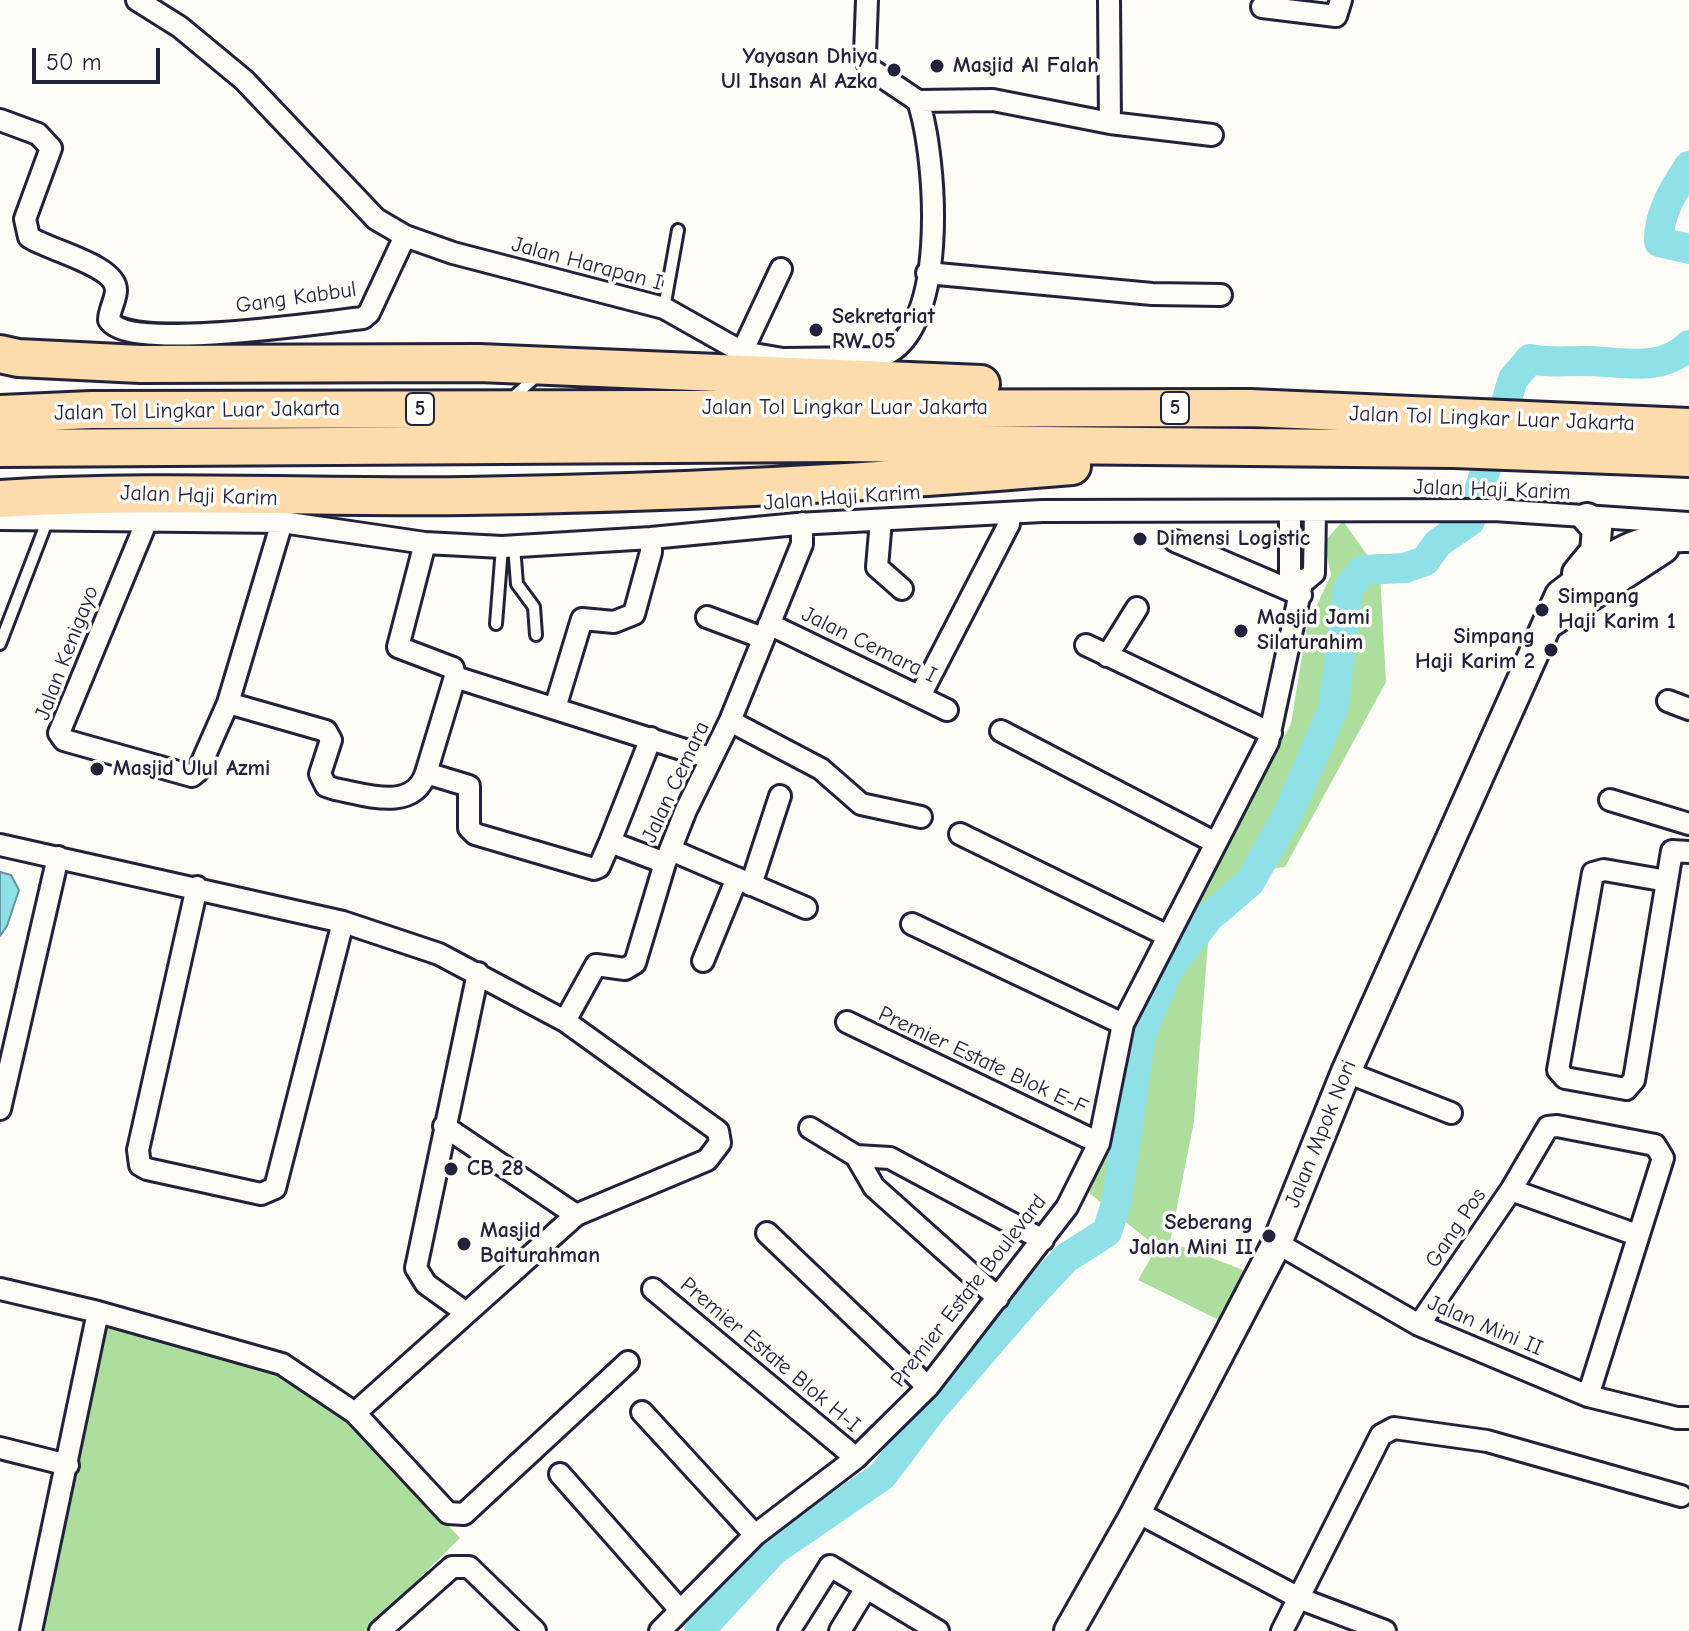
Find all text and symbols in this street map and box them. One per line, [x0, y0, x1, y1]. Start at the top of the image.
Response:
scale bar [36, 32, 164, 82]
place label: Yayasan Dhiya Ul Ihsan Al Azka [721, 44, 878, 96]
text: 50 m [46, 48, 102, 76]
place label: Masjid Al Falah [953, 53, 1099, 79]
marker: Masjid Al Falah [928, 57, 946, 75]
marker: Yayasan Dhiya Ul Ihsan Al Azka [885, 61, 903, 79]
street label: Jalan Harapan I [509, 231, 665, 297]
street label: Gang Kabbul [234, 276, 358, 320]
place label: Sekretariat RW 05 [832, 304, 935, 356]
marker: Sekretariat RW 05 [807, 321, 825, 339]
road number: 5 [1161, 392, 1189, 424]
road number: 5 [406, 393, 434, 425]
street label: Jalan Tol Lingkar Luar Jakarta [54, 395, 340, 427]
street label: Jalan Tol Lingkar Luar Jakarta [702, 395, 988, 421]
street label: Jalan Tol Lingkar Luar Jakarta [1349, 401, 1635, 437]
street label: Jalan Haji Karim [1413, 474, 1571, 506]
street label: Jalan Haji Karim [763, 479, 921, 517]
street label: Jalan Haji Karim [120, 480, 278, 512]
place label: Dimensi Logistic [1156, 526, 1310, 552]
marker: Dimensi Logistic [1131, 530, 1149, 548]
street label: Jalan Kenigayo [29, 582, 105, 724]
place label: Simpang Haji Karim 1 [1558, 584, 1676, 636]
street label: Jalan Cemara I [797, 601, 941, 689]
marker: Simpang Haji Karim 1 [1533, 601, 1551, 619]
place label: Masjid Jami Silaturahim [1257, 605, 1370, 656]
marker: Masjid Jami Silaturahim [1232, 622, 1250, 640]
place label: Simpang Haji Karim 2 [1415, 624, 1535, 676]
marker: Simpang Haji Karim 2 [1542, 641, 1560, 659]
street label: Jalan Cemara [636, 717, 716, 847]
place label: Masjid Ulul Azmi [113, 756, 270, 782]
marker: Masjid Ulul Azmi [88, 760, 106, 778]
street label: Premier Estate Blok E-F [874, 1001, 1092, 1121]
street label: Jalan Mpok Nori [1279, 1056, 1363, 1212]
place label: CB 28 [467, 1156, 524, 1182]
marker: CB 28 [442, 1160, 460, 1178]
street label: Gang Pos [1420, 1183, 1492, 1273]
street label: Premier Estate Boulevard [885, 1189, 1053, 1393]
place label: Seberang Jalan Mini II [1129, 1210, 1253, 1262]
place label: Masjid Baiturahman [480, 1218, 600, 1270]
marker: Seberang Jalan Mini II [1260, 1227, 1278, 1245]
marker: Masjid Baiturahman [455, 1235, 473, 1253]
street label: Premier Estate Blok H-I [675, 1272, 865, 1438]
street label: Jalan Mini II [1424, 1290, 1546, 1362]

